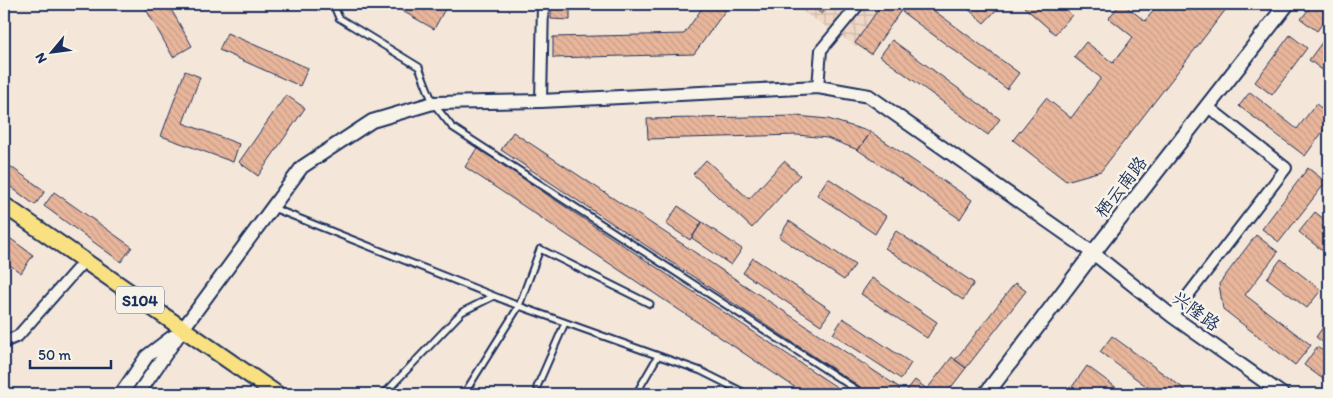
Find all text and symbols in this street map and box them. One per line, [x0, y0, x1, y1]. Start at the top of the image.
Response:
north arrow [28, 28, 78, 78]
text: N [31, 50, 51, 66]
street label: 栖云南路 [1090, 152, 1152, 222]
road number: S104 [116, 286, 164, 314]
street label: 兴隆路 [1168, 286, 1224, 336]
scale bar [30, 338, 111, 370]
text: 50 m [38, 346, 71, 364]

